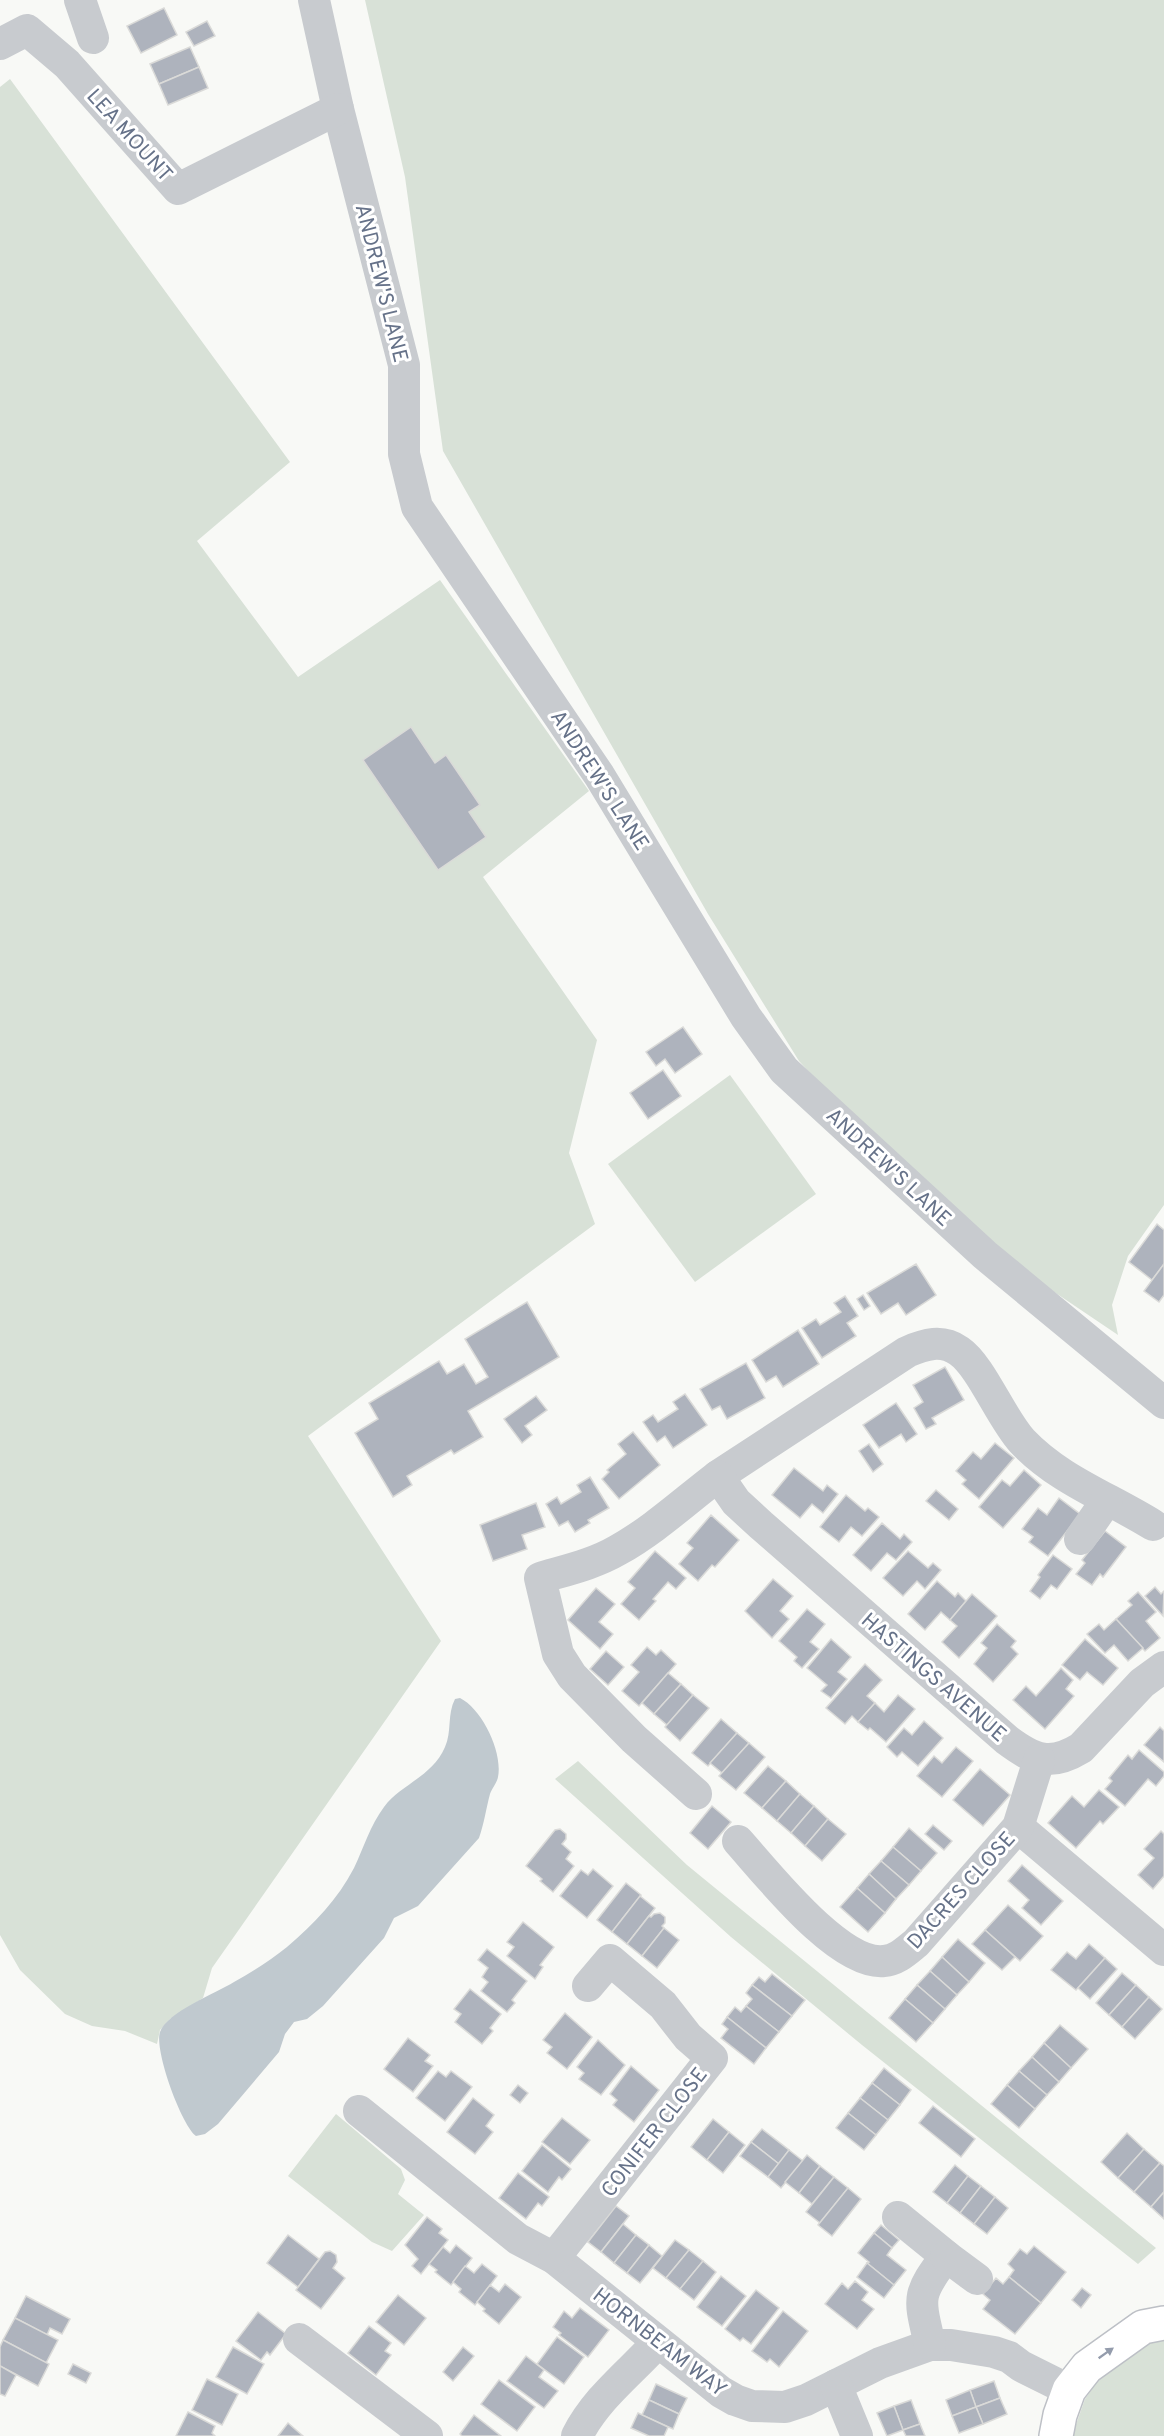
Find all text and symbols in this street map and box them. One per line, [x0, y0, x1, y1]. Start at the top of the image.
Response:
street label: LEA MOUNT [80, 84, 178, 188]
street label: ANDREW'S LANE [348, 201, 413, 365]
street label: ANDREW'S LANE [543, 705, 654, 856]
street label: ANDREW'S LANE [819, 1103, 956, 1233]
street label: HASTINGS AVENUE [855, 1608, 1011, 1749]
street label: DACRES CLOSE [902, 1826, 1022, 1956]
street label: CONIFER CLOSE [596, 2062, 714, 2203]
street label: HORNBEAM WAY [587, 2282, 732, 2404]
one-way arrow [1097, 2347, 1113, 2359]

